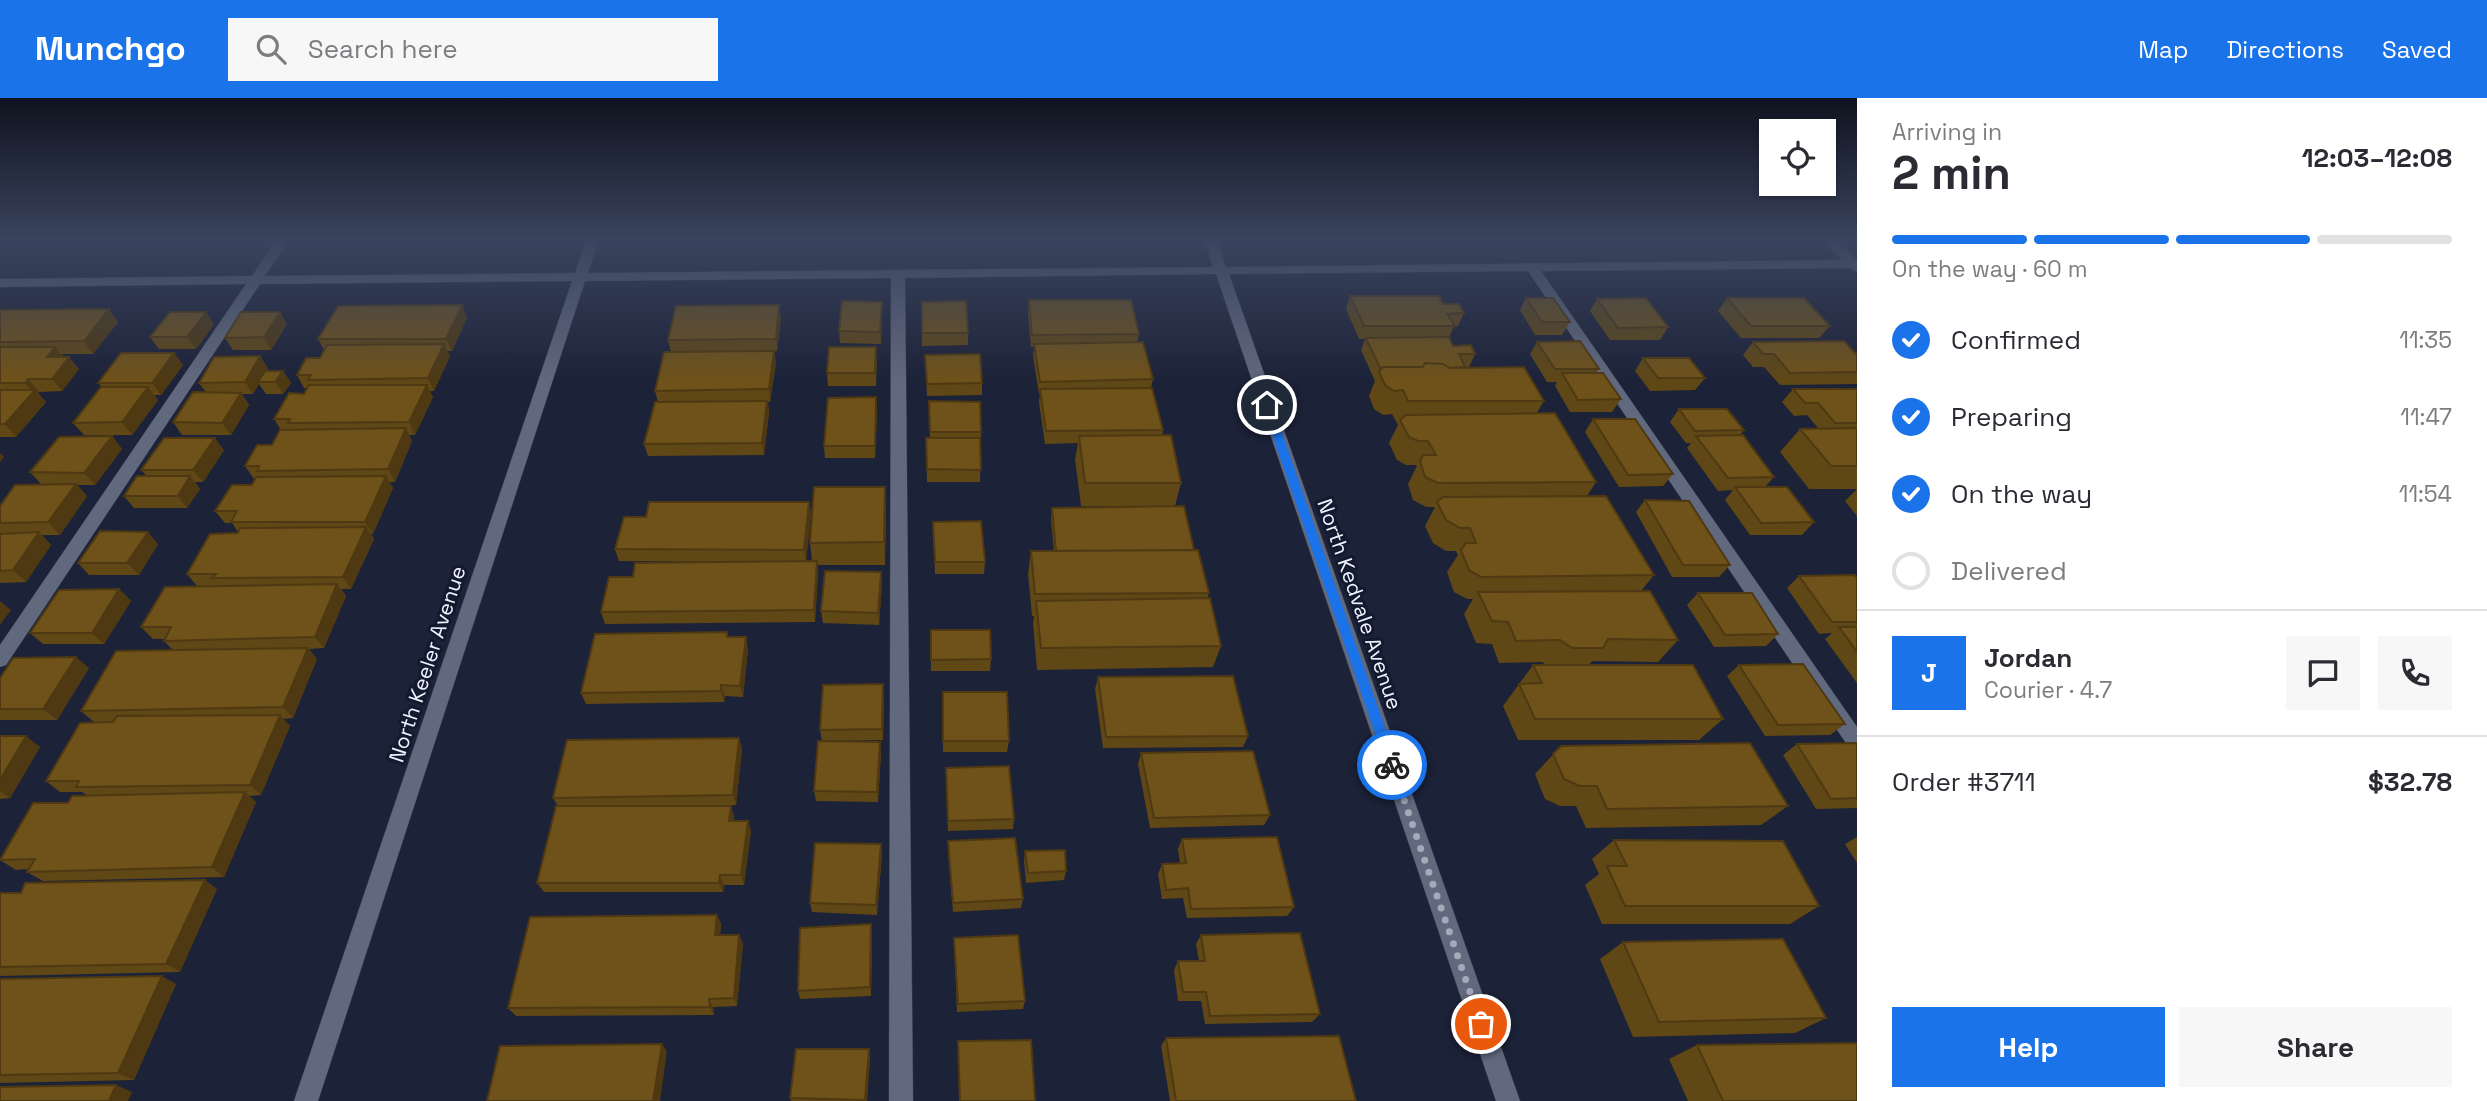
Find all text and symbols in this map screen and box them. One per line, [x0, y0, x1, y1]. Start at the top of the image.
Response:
search box [228, 18, 718, 81]
text: Munchgo [35, 28, 186, 70]
icon: search [252, 30, 290, 68]
text: Search here [308, 32, 458, 66]
text: Map [2138, 34, 2188, 65]
text: Directions [2226, 34, 2344, 65]
text: Saved [2382, 34, 2452, 65]
text: Arriving in [1892, 117, 2002, 147]
map controls [1759, 119, 1836, 196]
button: locate [1759, 119, 1836, 196]
text: 12:03–12:08 [2302, 141, 2452, 175]
text: 2 min [1892, 144, 2011, 202]
text: On the way · 60 m [1892, 254, 2087, 284]
icon: check [1892, 321, 1930, 359]
text: Confirmed [1951, 323, 2081, 357]
text: 11:35 [2399, 325, 2452, 355]
pin [1237, 375, 1297, 435]
icon: home [1248, 386, 1286, 424]
icon: check [1892, 398, 1930, 436]
text: Preparing [1951, 400, 2072, 434]
text: 11:47 [2400, 402, 2452, 432]
icon: check [1892, 475, 1930, 513]
text: On the way [1951, 477, 2092, 511]
text: 11:54 [2399, 479, 2452, 509]
street label: North Kedvale Avenue [1311, 495, 1409, 713]
text: Delivered [1951, 554, 2067, 588]
street label: North Keeler Avenue [383, 562, 471, 766]
button: chat [2286, 636, 2360, 710]
button: phone [2378, 636, 2452, 710]
text: Jordan [1984, 641, 2072, 675]
text: J [1921, 656, 1937, 690]
text: Courier · 4.7 [1984, 675, 2112, 705]
courier [1357, 730, 1427, 800]
icon: bike [1373, 746, 1411, 784]
text: Order #3711 [1892, 765, 2036, 799]
text: $32.78 [2368, 765, 2452, 799]
pin [1451, 994, 1511, 1054]
icon: bag [1462, 1005, 1500, 1043]
button: Help [1892, 1007, 2165, 1087]
button: Share [2179, 1007, 2452, 1087]

